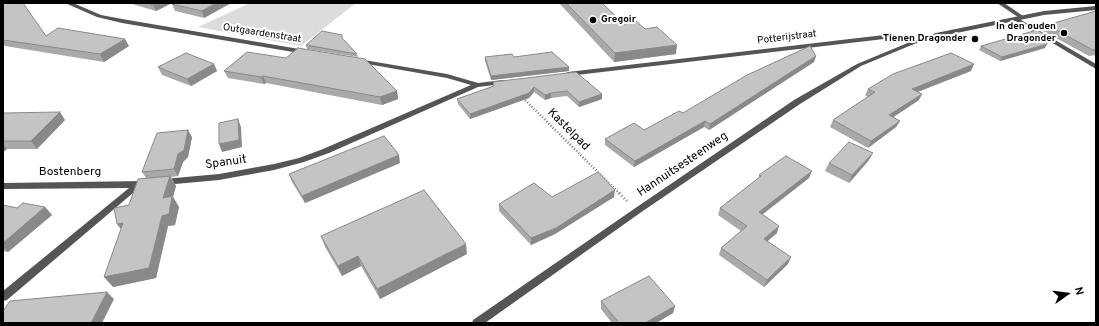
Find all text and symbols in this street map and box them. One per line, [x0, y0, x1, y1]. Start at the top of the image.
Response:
place label: Gregoir [601, 14, 636, 26]
marker: Gregoir [588, 15, 598, 25]
place label: In den ouden Dragonder [996, 21, 1056, 44]
street label: Outgaardenstraat [222, 22, 302, 46]
street label: Potterijstraat [757, 28, 817, 48]
marker: In den ouden Dragonder [1059, 28, 1069, 38]
place label: Tienen Dragonder [883, 33, 967, 45]
marker: Tienen Dragonder [970, 34, 980, 44]
street label: Kastelpad [544, 106, 592, 154]
street label: Hannuitsesteenweg [635, 129, 731, 201]
street label: Spanuit [204, 153, 248, 173]
street label: Bostenberg [39, 166, 101, 180]
north arrow [1047, 274, 1087, 314]
text: N [1071, 286, 1086, 297]

